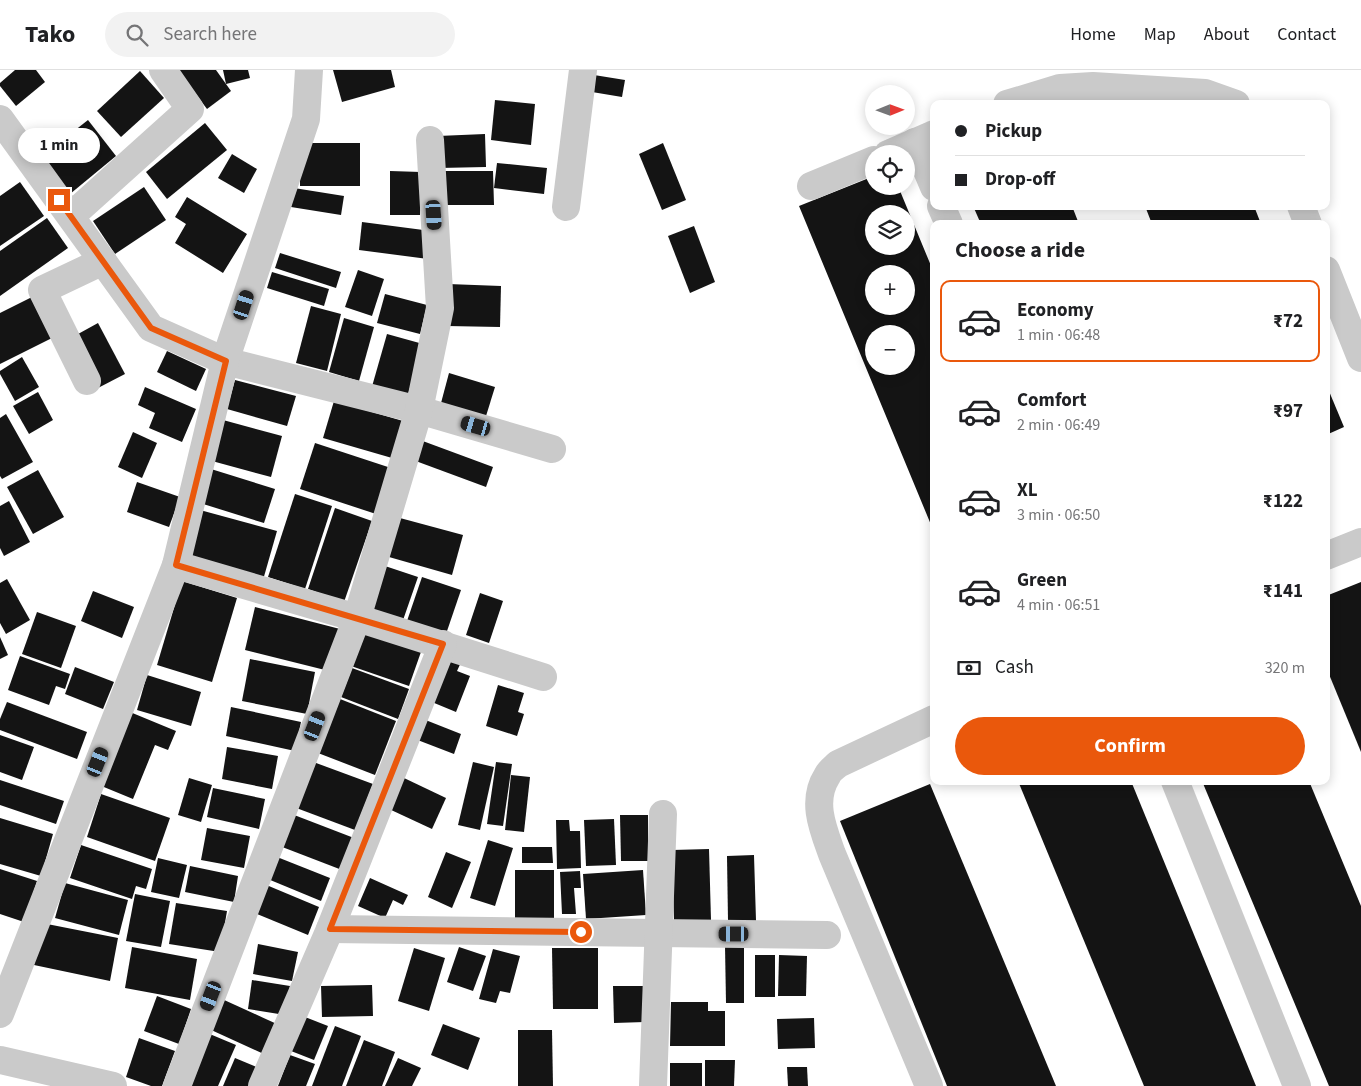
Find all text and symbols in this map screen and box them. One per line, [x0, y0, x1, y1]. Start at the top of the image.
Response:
search box [105, 12, 455, 57]
text: Tako [25, 17, 75, 52]
icon: search [123, 21, 151, 49]
text: Search here [163, 21, 257, 48]
text: Home [1070, 22, 1116, 47]
text: Map [1144, 22, 1176, 47]
text: About [1204, 22, 1249, 47]
text: Contact [1277, 22, 1336, 47]
north arrow [865, 85, 915, 135]
map controls [865, 85, 915, 375]
text: Pickup [985, 118, 1042, 145]
callout: 1 min [18, 128, 100, 162]
text: 1 min [40, 134, 78, 156]
button: locate [865, 145, 915, 195]
text: Drop-off [985, 166, 1055, 193]
route end [48, 189, 70, 211]
car [425, 200, 442, 230]
button: layers [865, 205, 915, 255]
text: Choose a ride [955, 234, 1085, 266]
button: + [865, 265, 915, 315]
car [232, 288, 255, 322]
text: Economy [1017, 297, 1094, 324]
icon: car [957, 299, 1002, 344]
text: ₹72 [1273, 308, 1303, 335]
text: 1 min · 06:48 [1017, 324, 1100, 346]
button: − [865, 325, 915, 375]
text: Comfort [1017, 387, 1087, 414]
icon: car [957, 389, 1002, 434]
text: ₹97 [1273, 398, 1303, 425]
text: 2 min · 06:49 [1017, 414, 1100, 436]
car [459, 415, 492, 437]
text: XL [1017, 477, 1038, 504]
icon: car [957, 479, 1002, 524]
text: ₹122 [1263, 488, 1303, 515]
text: 3 min · 06:50 [1017, 504, 1100, 526]
text: Green [1017, 567, 1067, 594]
icon: car [957, 569, 1002, 614]
text: ₹141 [1263, 578, 1303, 605]
text: 4 min · 06:51 [1017, 594, 1100, 616]
icon: cash [955, 654, 983, 682]
text: Cash [995, 654, 1034, 681]
text: 320 m [1265, 657, 1305, 679]
car [302, 709, 327, 743]
button: Confirm [955, 717, 1305, 775]
car [85, 745, 110, 779]
route start [570, 921, 592, 943]
car [719, 927, 749, 942]
car [198, 979, 223, 1013]

